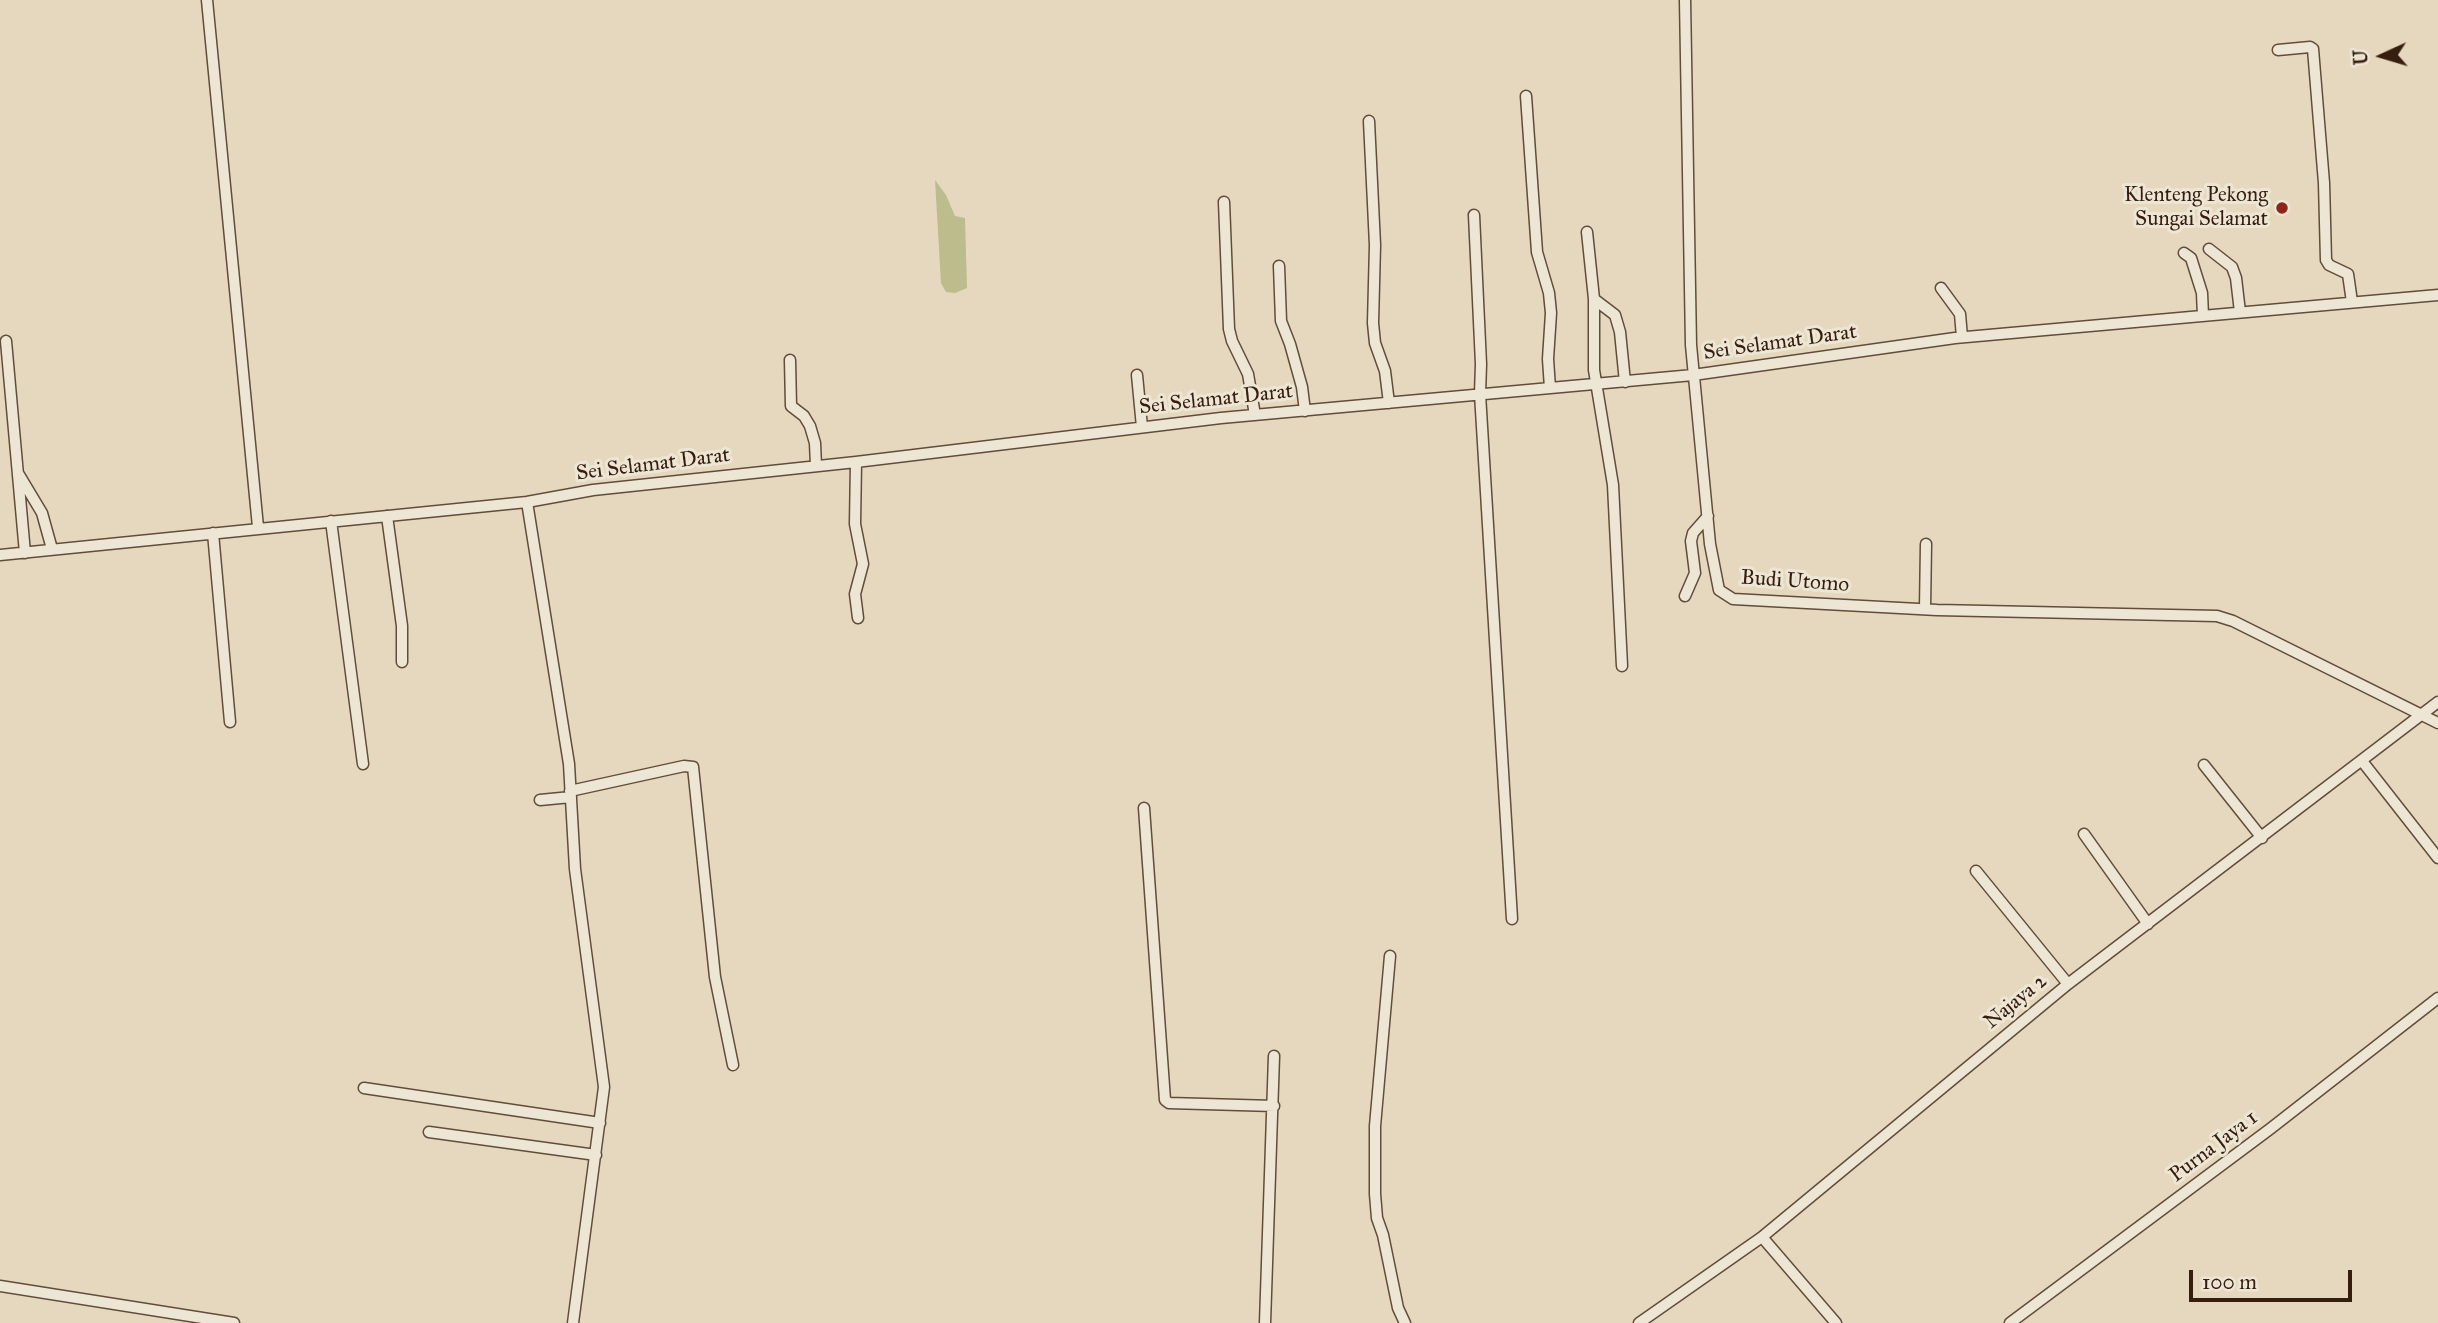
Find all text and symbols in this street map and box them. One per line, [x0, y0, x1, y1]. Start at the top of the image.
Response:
north arrow [2347, 21, 2417, 91]
text: U [2349, 49, 2373, 66]
place label: Klenteng Pekong Sungai Selamat [2124, 183, 2268, 233]
marker: Klenteng Pekong Sungai Selamat [2274, 200, 2290, 216]
street label: Sei Selamat Darat [1702, 320, 1858, 366]
street label: Sei Selamat Darat [1138, 379, 1294, 421]
street label: Sei Selamat Darat [575, 443, 731, 487]
street label: Budi Utomo [1740, 566, 1850, 598]
street label: Najaya 2 [1980, 969, 2052, 1035]
street label: Purna Jaya 1 [2165, 1106, 2263, 1188]
scale bar [2193, 1256, 2356, 1300]
text: 100 m [2202, 1269, 2257, 1295]

